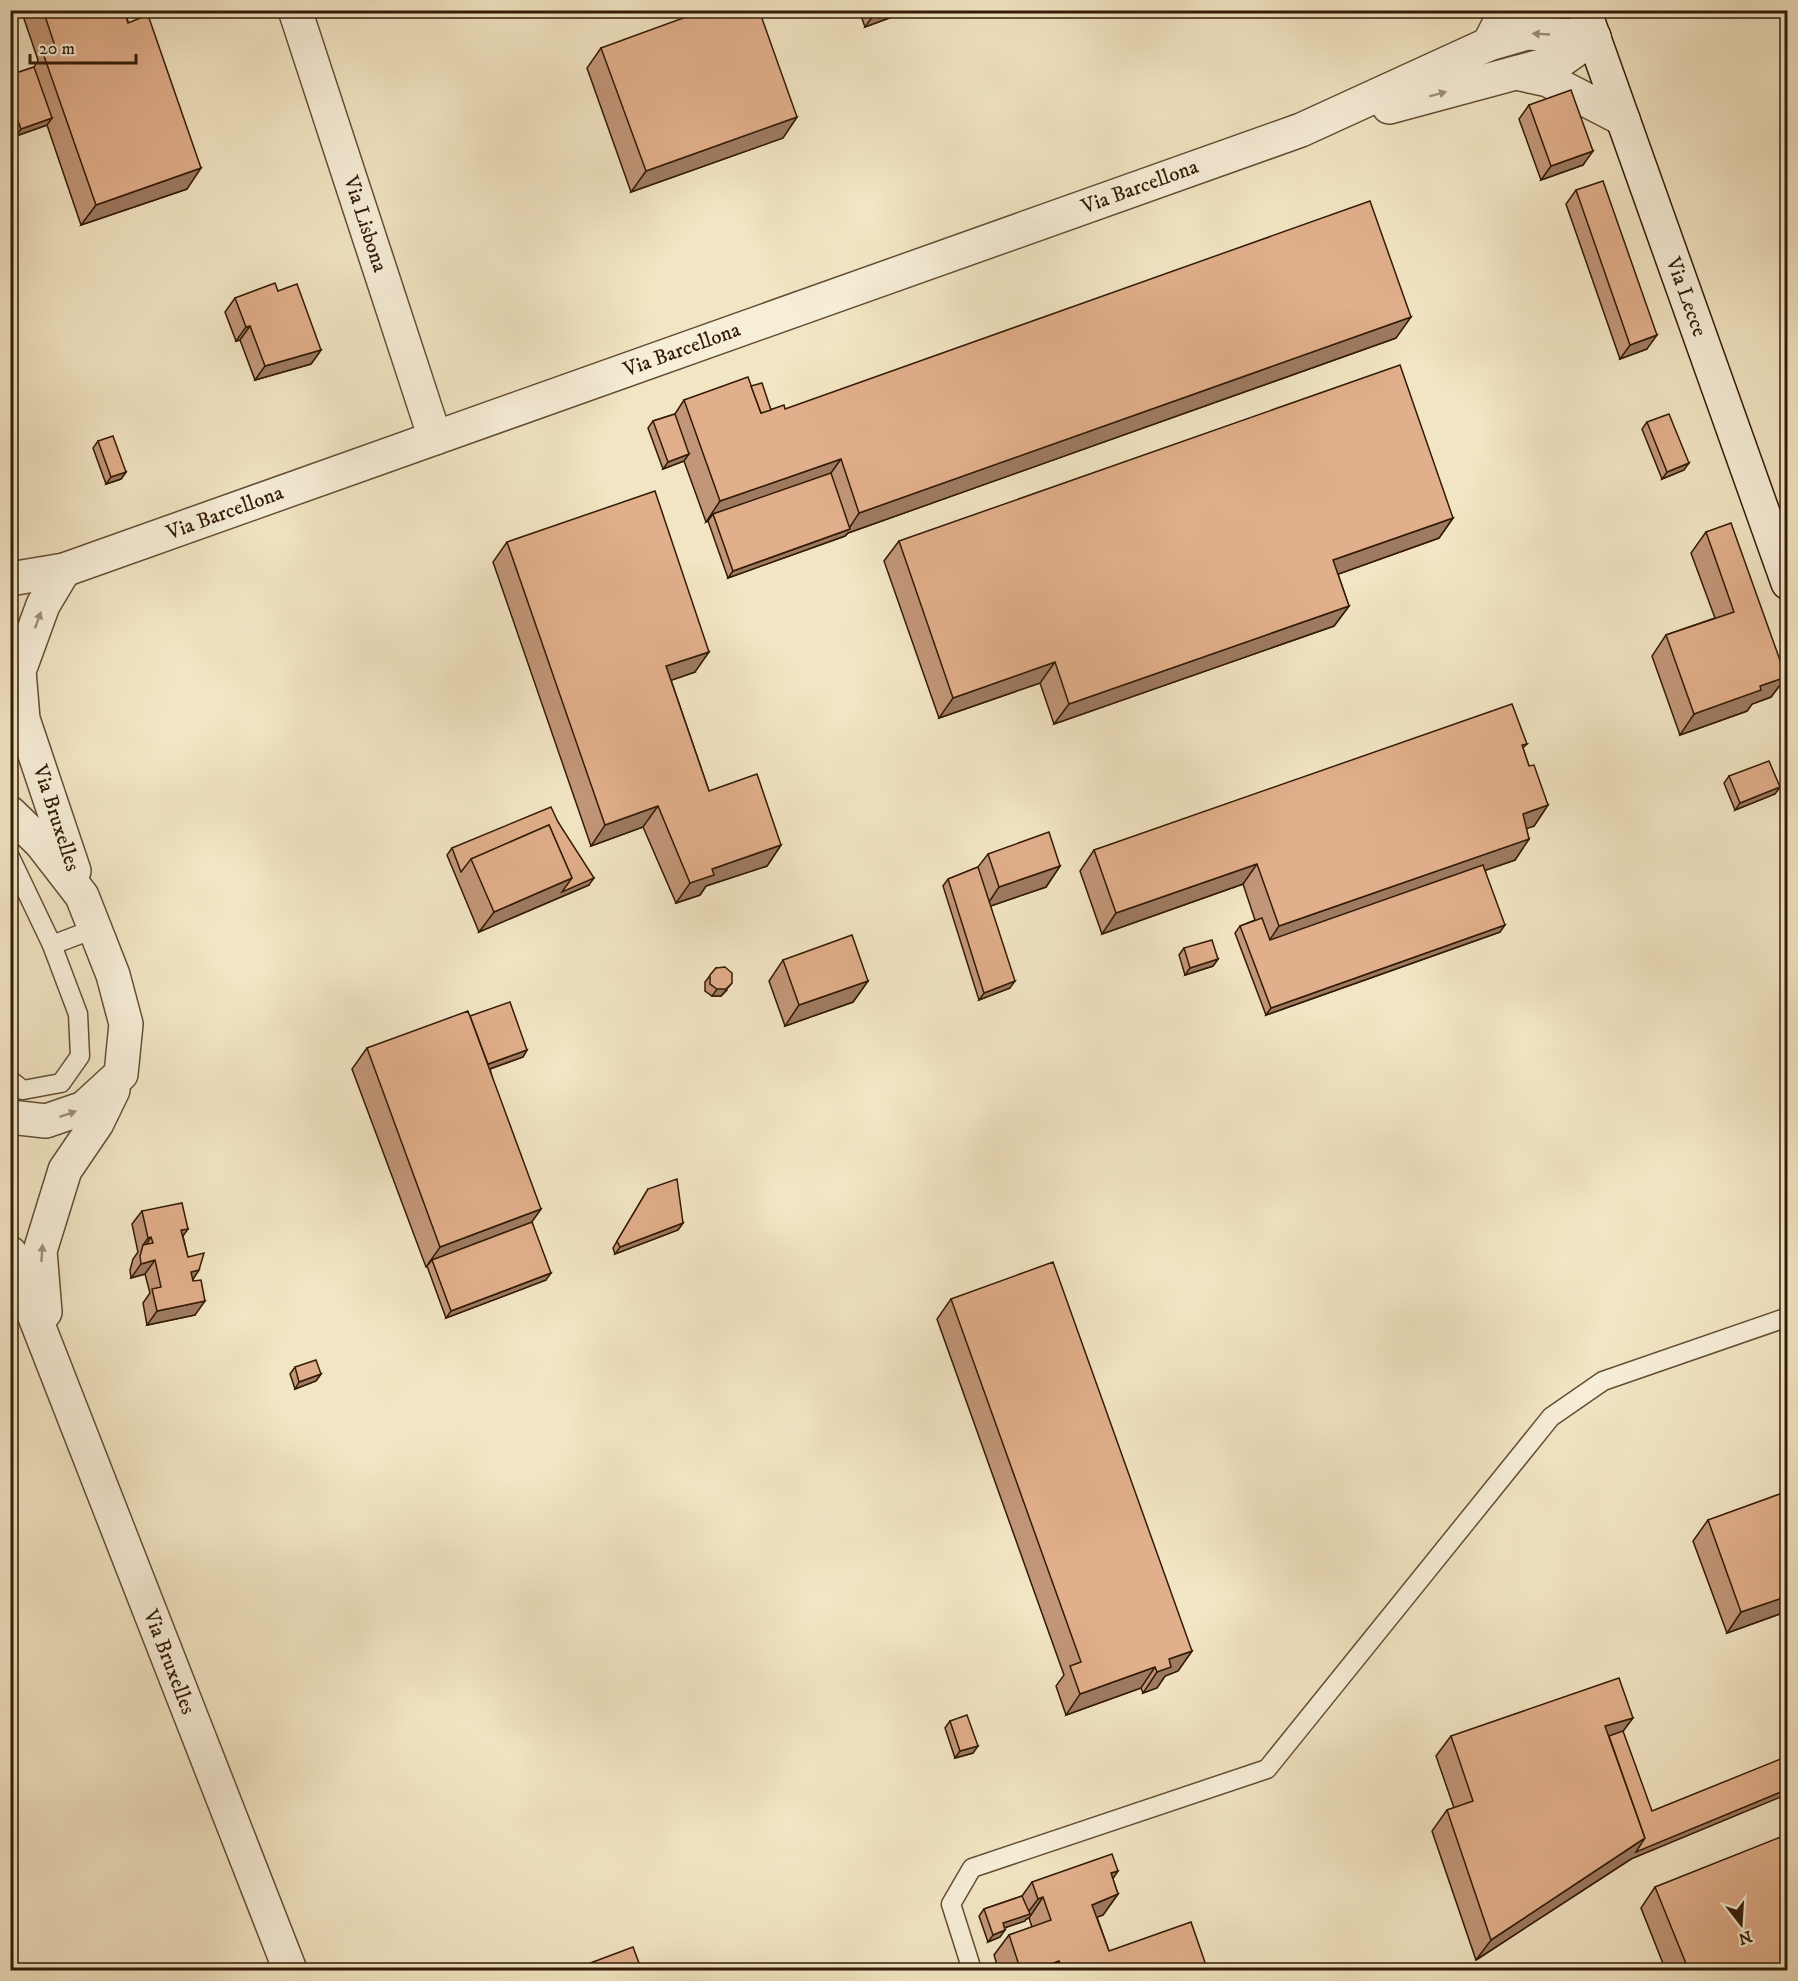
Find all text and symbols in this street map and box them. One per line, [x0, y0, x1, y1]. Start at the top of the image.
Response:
scale bar [30, 27, 136, 65]
one-way arrow [1531, 29, 1550, 38]
text: 20 m [39, 38, 75, 60]
one-way arrow [1429, 88, 1448, 98]
street label: Via Barcellona [1077, 154, 1202, 220]
street label: Via Lisbona [337, 172, 393, 275]
street label: Via Lecce [1659, 253, 1712, 341]
street label: Via Barcellona [619, 317, 744, 383]
street label: Via Barcellona [162, 480, 287, 546]
one-way arrow [33, 610, 43, 628]
street label: Via Bruxelles [26, 761, 85, 874]
one-way arrow [59, 1108, 77, 1118]
one-way arrow [37, 1243, 46, 1262]
street label: Via Bruxelles [137, 1605, 201, 1718]
north arrow [1711, 1894, 1771, 1954]
text: N [1736, 1926, 1754, 1949]

